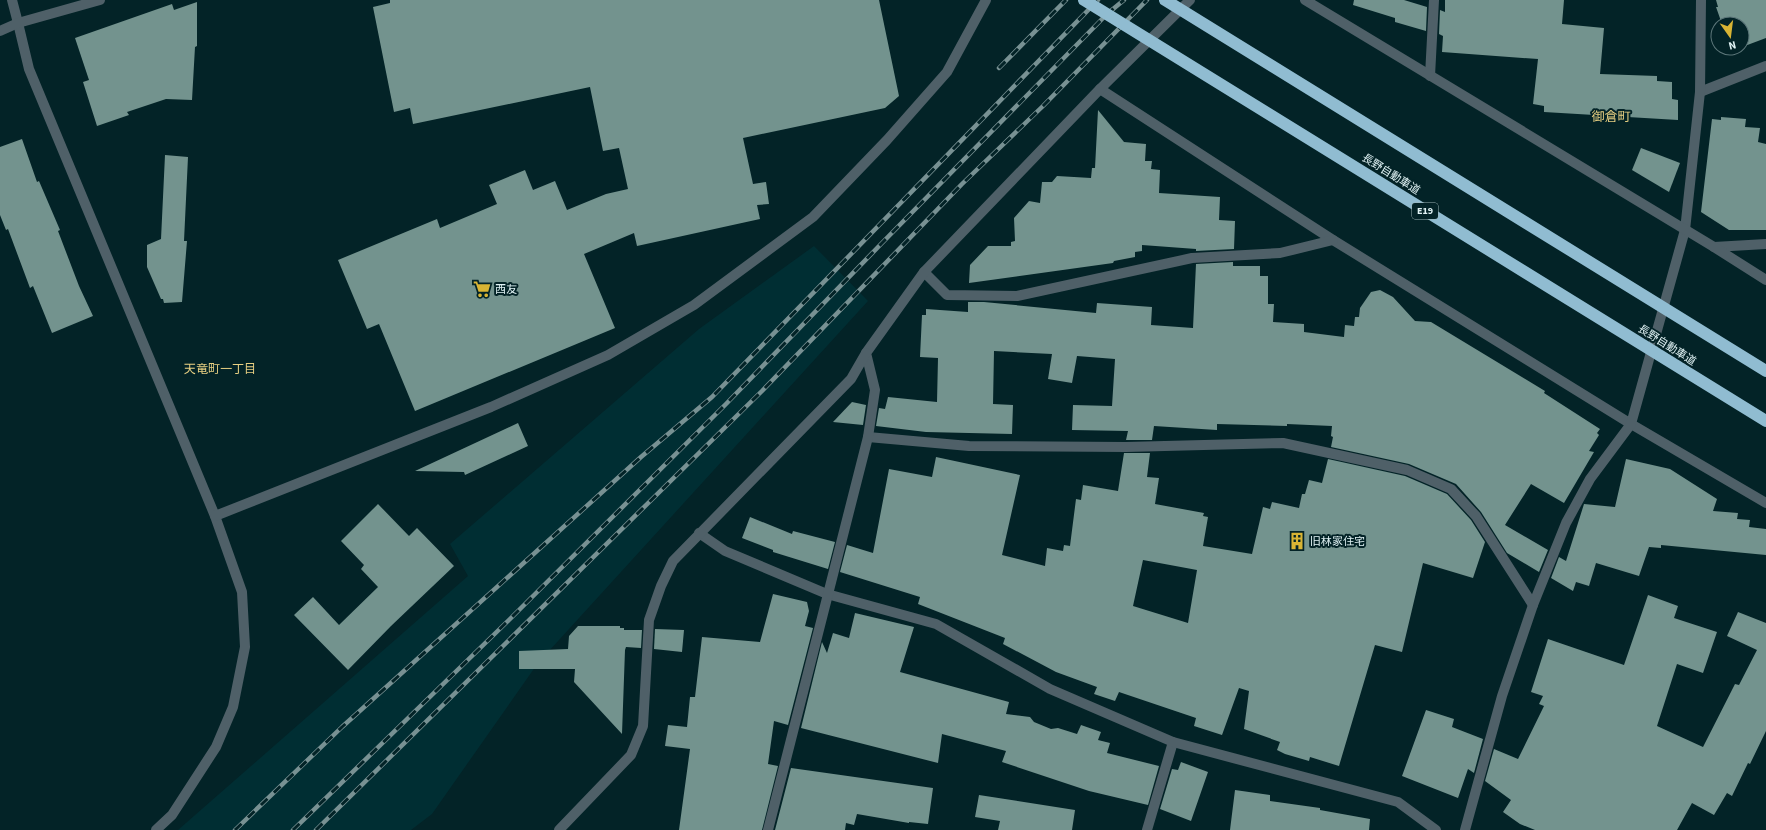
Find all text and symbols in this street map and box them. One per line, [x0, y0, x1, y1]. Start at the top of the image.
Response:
north arrow [1710, 16, 1750, 56]
text: N [1727, 37, 1738, 53]
district label: 御倉町 [1591, 108, 1631, 126]
street label: 長野自動車道 [1359, 150, 1423, 198]
road number: E19 [1412, 203, 1438, 219]
supermarket icon: 西友 [472, 279, 492, 299]
place label: 西友 [495, 282, 517, 297]
street label: 長野自動車道 [1635, 321, 1699, 369]
district label: 天竜町一丁目 [184, 361, 256, 378]
building icon: 旧林家住宅 [1287, 531, 1307, 551]
place label: 旧林家住宅 [1310, 534, 1365, 549]

